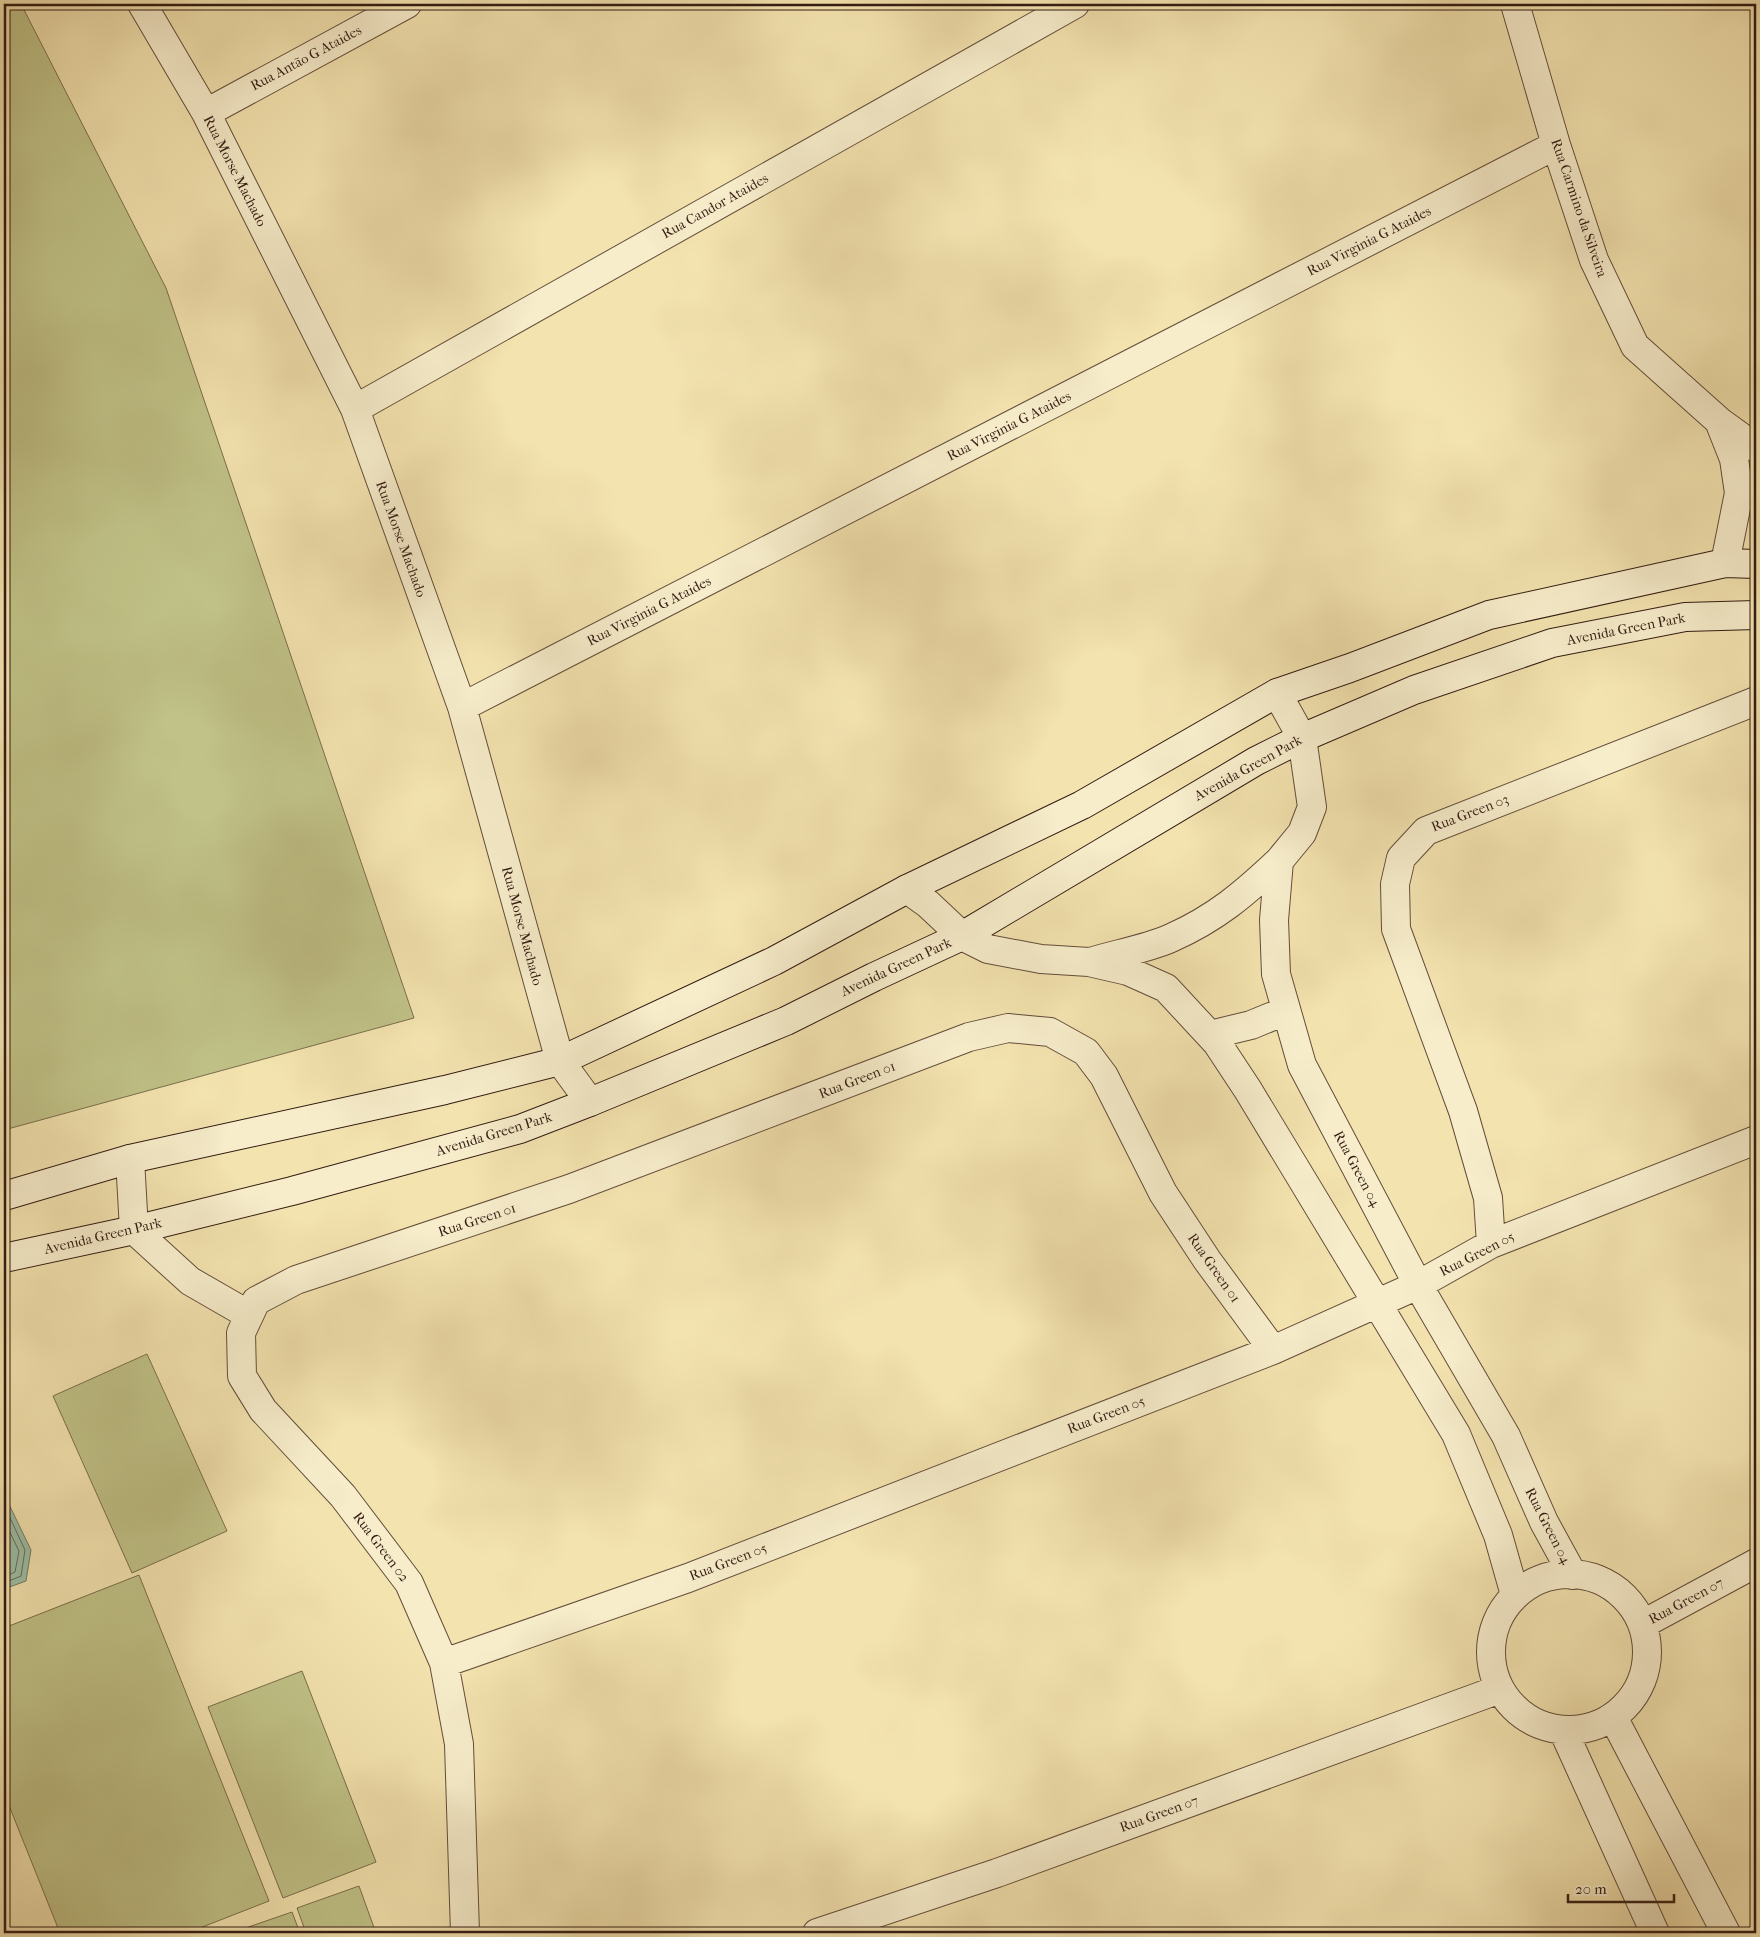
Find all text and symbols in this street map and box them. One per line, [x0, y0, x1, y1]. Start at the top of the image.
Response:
street label: Rua Antão G Ataides [248, 22, 364, 94]
street label: Rua Morse Machado [200, 113, 270, 229]
street label: Rua Carmino da Silveira [1547, 136, 1611, 280]
street label: Rua Candor Ataides [659, 170, 771, 242]
street label: Rua Virginia G Ataides [1304, 202, 1434, 280]
street label: Rua Virginia G Ataides [944, 387, 1074, 465]
street label: Rua Morse Machado [372, 479, 430, 599]
street label: Rua Virginia G Ataides [584, 572, 714, 650]
street label: Avenida Green Park [1564, 609, 1687, 649]
street label: Avenida Green Park [1190, 731, 1305, 805]
street label: Rua Green 03 [1429, 790, 1511, 836]
street label: Rua Morse Machado [498, 865, 546, 987]
street label: Avenida Green Park [837, 934, 955, 1001]
street label: Rua Green 01 [816, 1058, 898, 1102]
street label: Avenida Green Park [433, 1108, 555, 1160]
street label: Rua Green 04 [1330, 1128, 1385, 1211]
street label: Rua Green 01 [436, 1199, 518, 1241]
street label: Avenida Green Park [42, 1214, 164, 1258]
street label: Rua Green 05 [1437, 1228, 1517, 1280]
street label: Rua Green 01 [1184, 1230, 1244, 1306]
street label: Rua Green 05 [1065, 1392, 1147, 1438]
street label: Rua Green 04 [1521, 1485, 1575, 1568]
street label: Rua Green 02 [349, 1509, 413, 1585]
street label: Rua Green 05 [687, 1539, 769, 1585]
street label: Rua Green 07 [1646, 1574, 1727, 1628]
street label: Rua Green 07 [1117, 1792, 1201, 1836]
scale bar [1568, 1872, 1674, 1904]
text: 20 m [1575, 1880, 1607, 1898]

